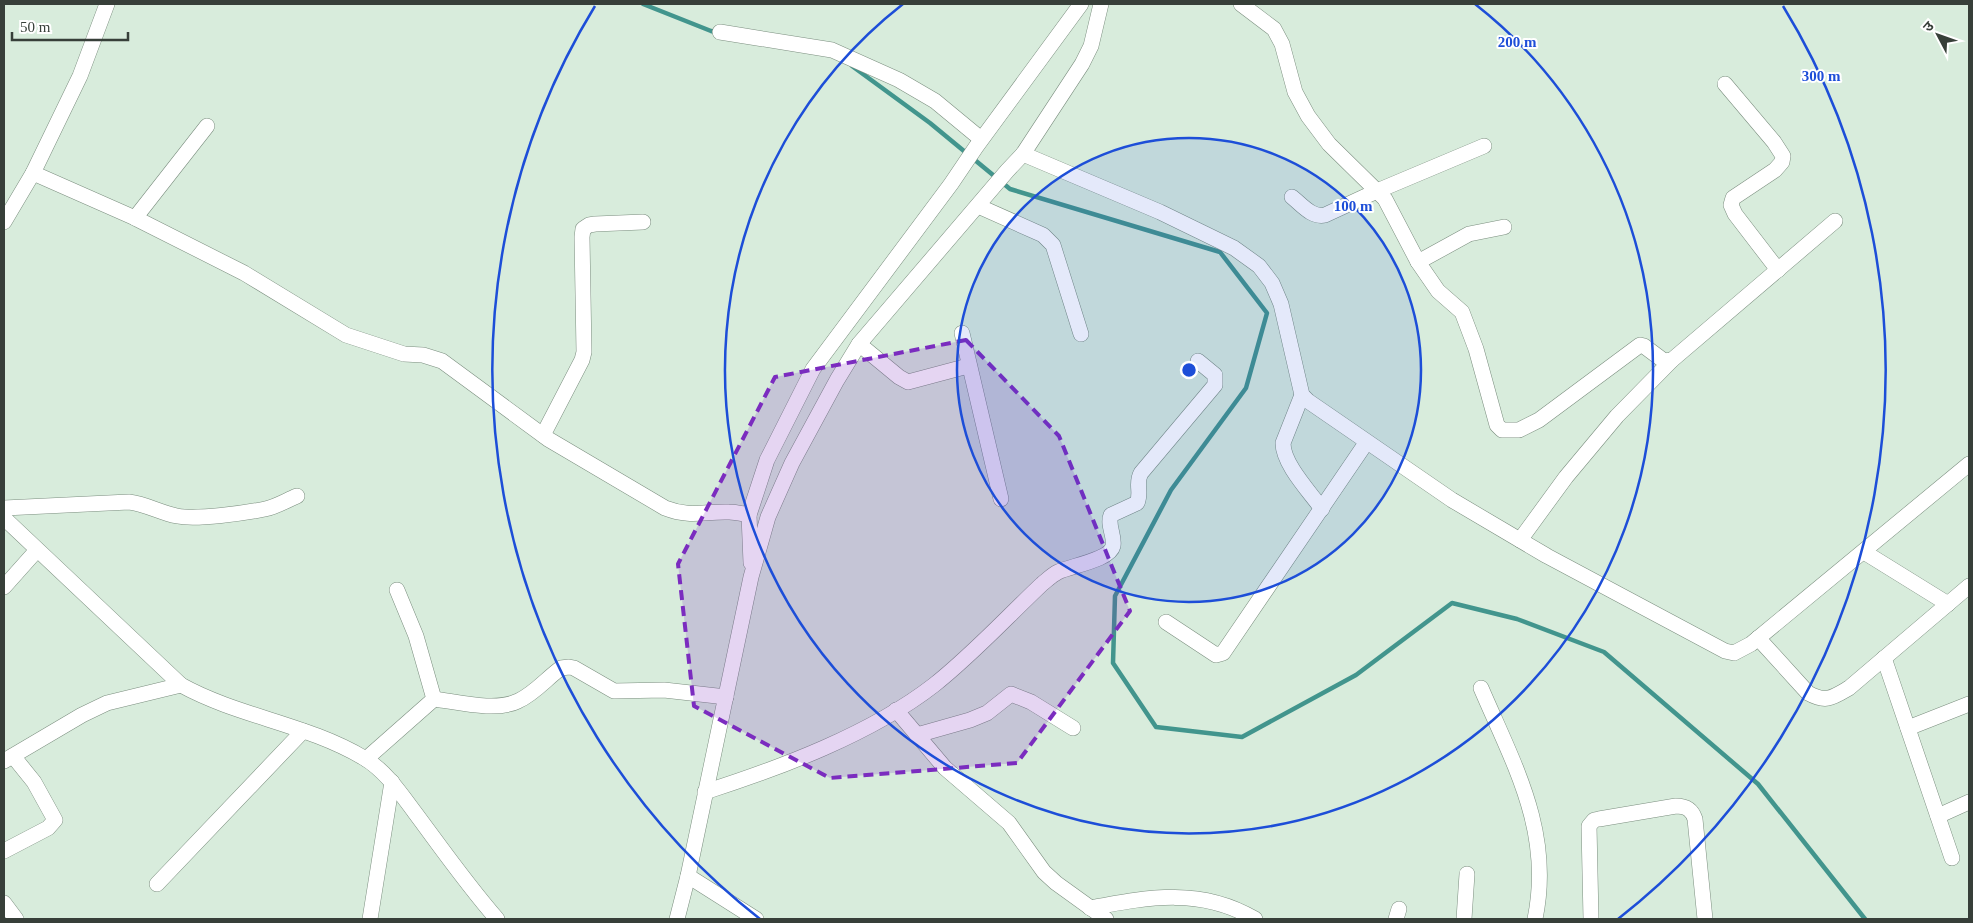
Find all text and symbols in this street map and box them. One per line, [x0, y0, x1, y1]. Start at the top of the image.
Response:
scale bar [12, 10, 129, 42]
north arrow [1913, 10, 1963, 60]
text: उ [1920, 18, 1937, 35]
text: 50 m [20, 19, 51, 35]
text: 200 m [1498, 34, 1537, 50]
text: 300 m [1802, 68, 1841, 84]
text: 100 m [1334, 198, 1373, 214]
centre of rings [1180, 361, 1198, 379]

